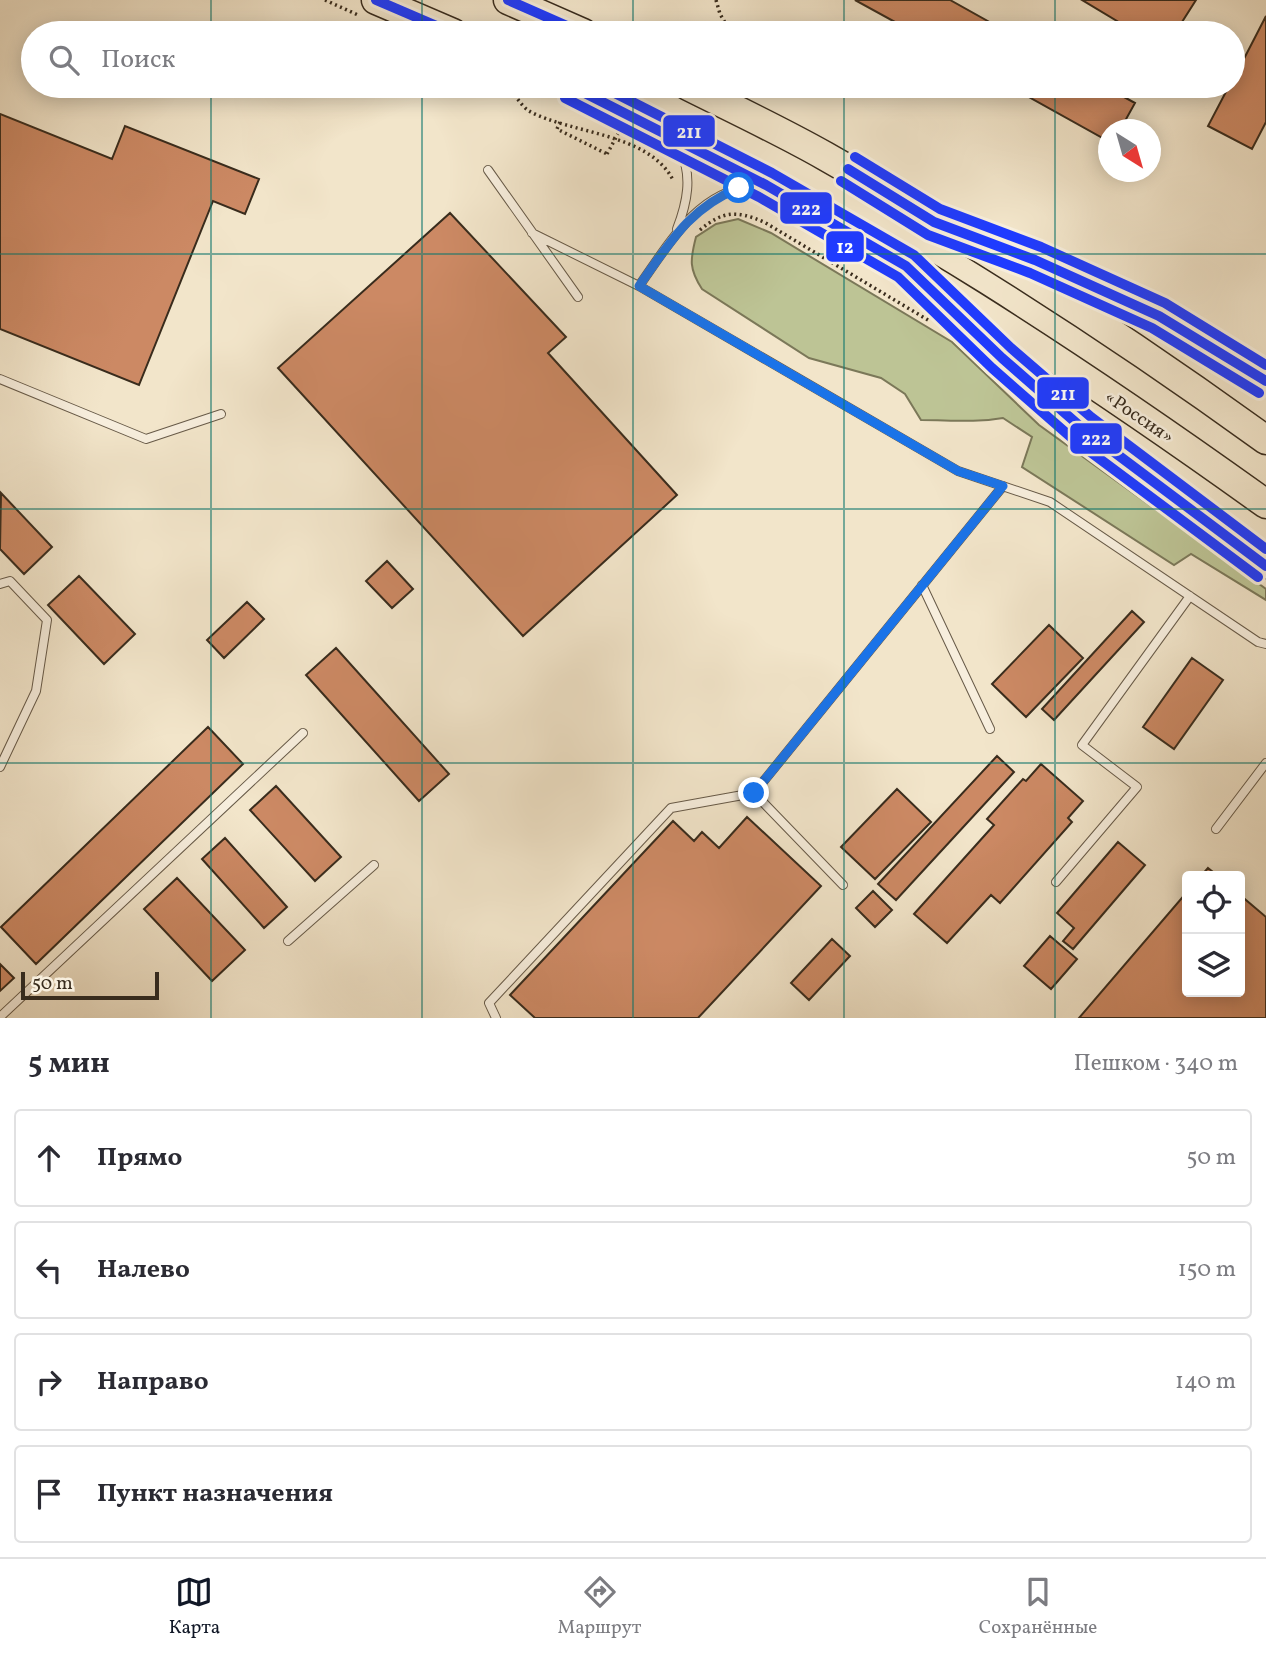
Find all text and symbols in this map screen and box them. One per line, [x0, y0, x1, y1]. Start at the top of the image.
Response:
search box [21, 21, 1245, 98]
icon: search [45, 41, 83, 79]
text: Поиск [101, 42, 175, 78]
line badge: 211 [662, 114, 716, 148]
north arrow [1098, 119, 1161, 182]
text: 211 [676, 120, 702, 146]
route start [723, 172, 754, 203]
line badge: 222 [779, 191, 833, 225]
text: 222 [791, 197, 821, 223]
line badge: 12 [825, 230, 865, 263]
text: 12 [836, 235, 854, 261]
line badge: 211 [1036, 376, 1090, 410]
text: 211 [1050, 382, 1076, 408]
street label: «Россия» [1099, 385, 1179, 450]
line badge: 222 [1069, 422, 1123, 455]
text: 222 [1081, 427, 1111, 453]
route end [738, 777, 769, 808]
map controls [1182, 871, 1245, 997]
button: locate [1182, 871, 1245, 934]
button: layers [1182, 934, 1245, 997]
scale bar [21, 969, 159, 1001]
text: 50 m [32, 971, 73, 997]
text: 5 мин [28, 1043, 110, 1085]
text: Пешком · 340 m [1074, 1048, 1238, 1080]
icon: ahead [30, 1139, 68, 1177]
text: Прямо [97, 1140, 182, 1176]
text: 50 m [1187, 1142, 1236, 1174]
icon: left [30, 1251, 68, 1289]
text: Налево [97, 1252, 190, 1288]
text: 150 m [1178, 1254, 1236, 1286]
icon: right [30, 1363, 68, 1401]
text: Направо [97, 1364, 209, 1400]
text: 140 m [1175, 1366, 1236, 1398]
icon: arrive [30, 1475, 68, 1513]
text: Пункт назначения [97, 1476, 333, 1512]
tab: Карта [169, 1573, 220, 1641]
tab: Маршрут [558, 1573, 641, 1641]
tab: Сохранённые [979, 1573, 1097, 1641]

